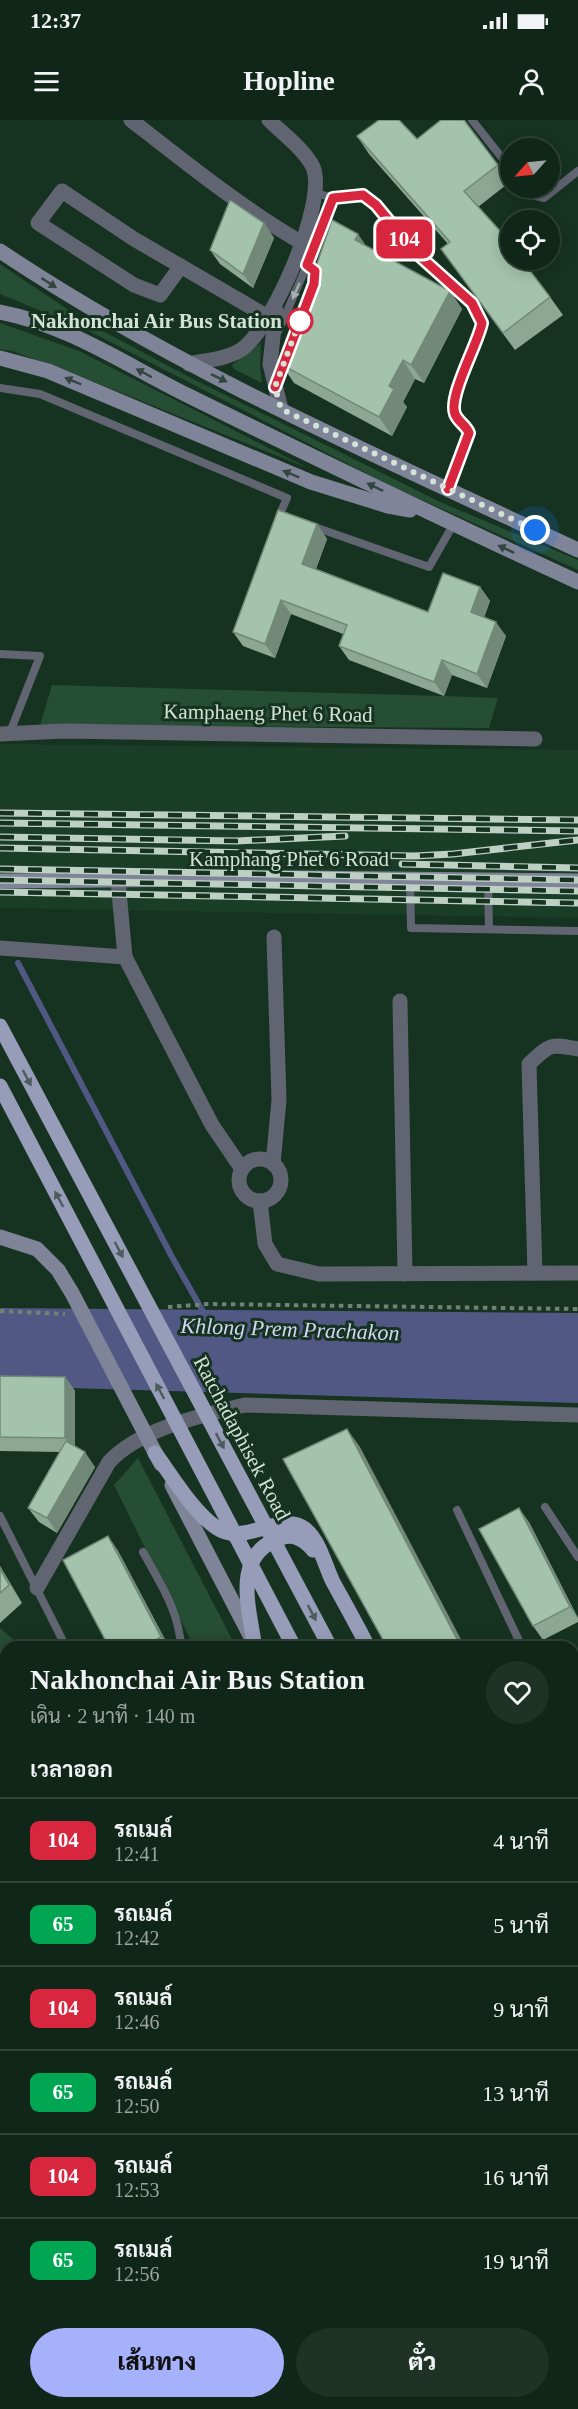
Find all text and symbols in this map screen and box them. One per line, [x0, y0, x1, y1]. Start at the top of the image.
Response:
text: 12:37 [30, 8, 81, 33]
icon: menu [30, 65, 63, 98]
icon: person [515, 65, 548, 98]
text: Hopline [243, 66, 335, 96]
north arrow [500, 138, 560, 198]
map controls [500, 138, 560, 270]
button: locate [500, 210, 560, 270]
line badge: 104 [370, 220, 438, 258]
text: 104 [388, 227, 420, 251]
one-way arrow [41, 278, 57, 289]
one-way arrow [291, 282, 301, 300]
marker: Nakhonchai Air Bus Station [287, 308, 313, 334]
place label: Nakhonchai Air Bus Station [31, 309, 282, 333]
one-way arrow [135, 368, 152, 378]
one-way arrow [210, 374, 227, 383]
one-way arrow [64, 376, 82, 386]
one-way arrow [282, 469, 300, 479]
one-way arrow [367, 482, 384, 492]
your location [520, 515, 550, 545]
one-way arrow [497, 544, 514, 553]
street label: Kamphaeng Phet 6 Road [163, 699, 373, 727]
street label: Kamphang Phet 6 Road [189, 847, 390, 871]
one-way arrow [22, 1069, 32, 1087]
one-way arrow [54, 1191, 64, 1208]
one-way arrow [114, 1242, 124, 1259]
water label: Khlong Prem Prachakon [179, 1313, 400, 1345]
street label: Ratchadaphisek Road [189, 1352, 296, 1525]
one-way arrow [155, 1382, 164, 1399]
one-way arrow [215, 1433, 225, 1450]
one-way arrow [306, 1604, 316, 1622]
button: heart [486, 1661, 549, 1724]
text: Nakhonchai Air Bus Station [30, 1664, 365, 1695]
text: เดิน · 2 นาที · 140 m [30, 1705, 195, 1727]
text: เวลาออก [30, 1757, 113, 1782]
text: รถเมล์ [114, 1817, 172, 1842]
text: 104 [47, 1828, 79, 1852]
text: 4 นาที [493, 1829, 549, 1854]
text: 12:41 [114, 1843, 160, 1865]
text: รถเมล์ [114, 1901, 172, 1926]
text: 65 [53, 1912, 74, 1936]
text: 5 นาที [493, 1913, 549, 1938]
text: 12:42 [114, 1927, 160, 1949]
text: รถเมล์ [114, 1985, 172, 2010]
text: 104 [47, 1996, 79, 2020]
text: 9 นาที [493, 1997, 549, 2022]
text: 12:46 [114, 2011, 160, 2033]
text: รถเมล์ [114, 2069, 172, 2094]
text: 65 [53, 2080, 74, 2104]
text: 13 นาที [482, 2081, 549, 2106]
text: 12:50 [114, 2095, 160, 2117]
text: รถเมล์ [114, 2153, 172, 2178]
text: 104 [47, 2164, 79, 2188]
text: 16 นาที [482, 2165, 549, 2190]
text: 12:53 [114, 2179, 160, 2201]
text: รถเมล์ [114, 2237, 172, 2262]
text: 65 [53, 2248, 74, 2272]
text: 19 นาที [482, 2249, 549, 2274]
text: 12:56 [114, 2263, 160, 2285]
button: เส้นทาง [30, 2328, 284, 2397]
button: ตั๋ว [296, 2328, 549, 2397]

